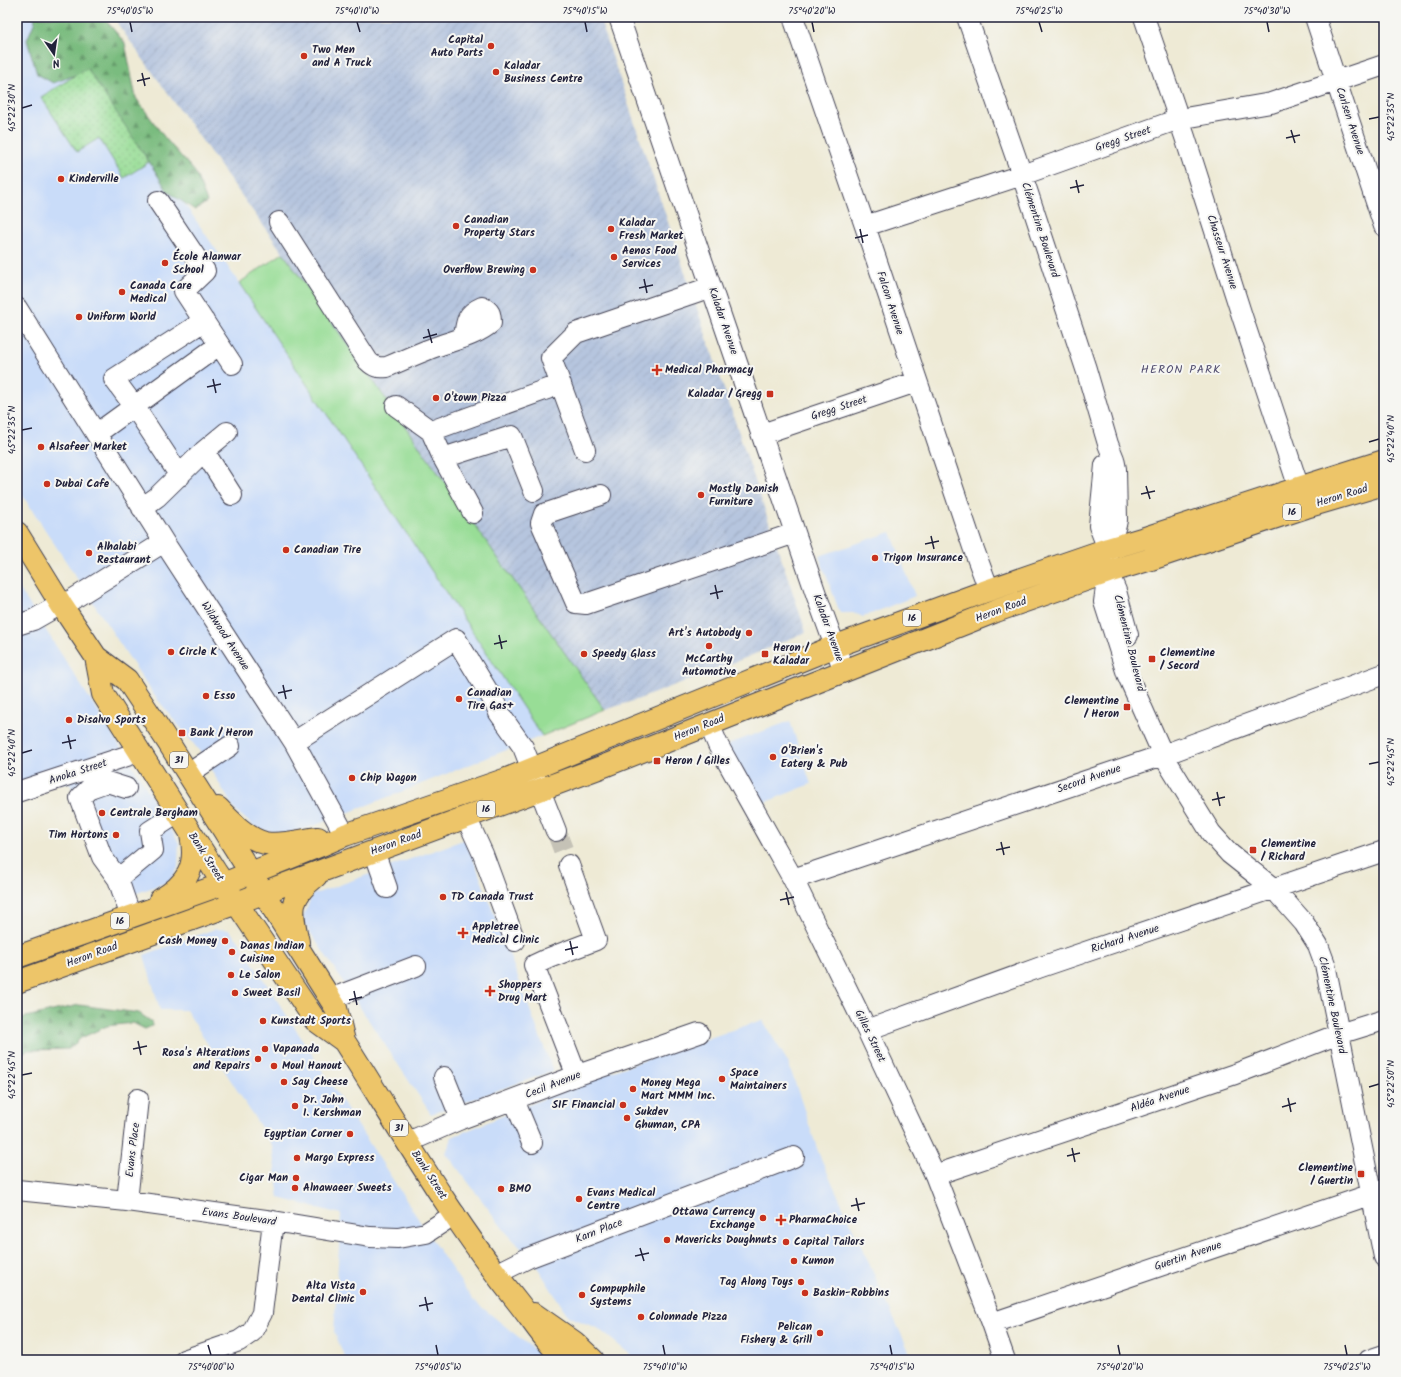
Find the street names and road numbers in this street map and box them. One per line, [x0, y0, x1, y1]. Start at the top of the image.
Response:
street label: Carlsen Avenue [1331, 85, 1369, 157]
street label: Gregg Street [1093, 121, 1154, 157]
street label: Clémentine Boulevard [1016, 180, 1064, 281]
street label: Chasseur Avenue [1201, 212, 1243, 292]
street label: Falcon Avenue [871, 269, 909, 337]
street label: Kaladar Avenue [703, 285, 743, 357]
street label: Gregg Street [809, 390, 870, 426]
street label: Heron Road [1314, 479, 1371, 512]
road number: 16 [1283, 504, 1301, 520]
street label: Kaladar Avenue [807, 592, 849, 664]
street label: Heron Road [973, 592, 1030, 628]
street label: Clémentine Boulevard [1108, 592, 1150, 694]
street label: Wildwood Avenue [196, 598, 254, 674]
road number: 16 [903, 610, 921, 626]
street label: Heron Road [671, 709, 728, 746]
road number: 31 [170, 752, 188, 768]
street label: Anoka Street [47, 754, 110, 790]
street label: Secord Avenue [1055, 760, 1123, 798]
road number: 16 [477, 801, 495, 817]
street label: Heron Road [368, 825, 425, 861]
street label: Bank Street [183, 829, 229, 886]
road number: 16 [111, 913, 129, 929]
street label: Richard Avenue [1088, 919, 1162, 959]
street label: Heron Road [64, 937, 121, 973]
street label: Clémentine Boulevard [1313, 954, 1351, 1056]
street label: Gilles Street [849, 1007, 891, 1066]
street label: Cecil Avenue [522, 1066, 584, 1104]
street label: Aldéa Avenue [1128, 1080, 1192, 1118]
road number: 31 [390, 1120, 408, 1136]
street label: Evans Place [121, 1122, 145, 1178]
street label: Bank Street [406, 1147, 452, 1204]
street label: Evans Boulevard [201, 1203, 278, 1231]
street label: Karn Place [573, 1214, 625, 1248]
street label: Guertin Avenue [1152, 1236, 1224, 1276]

